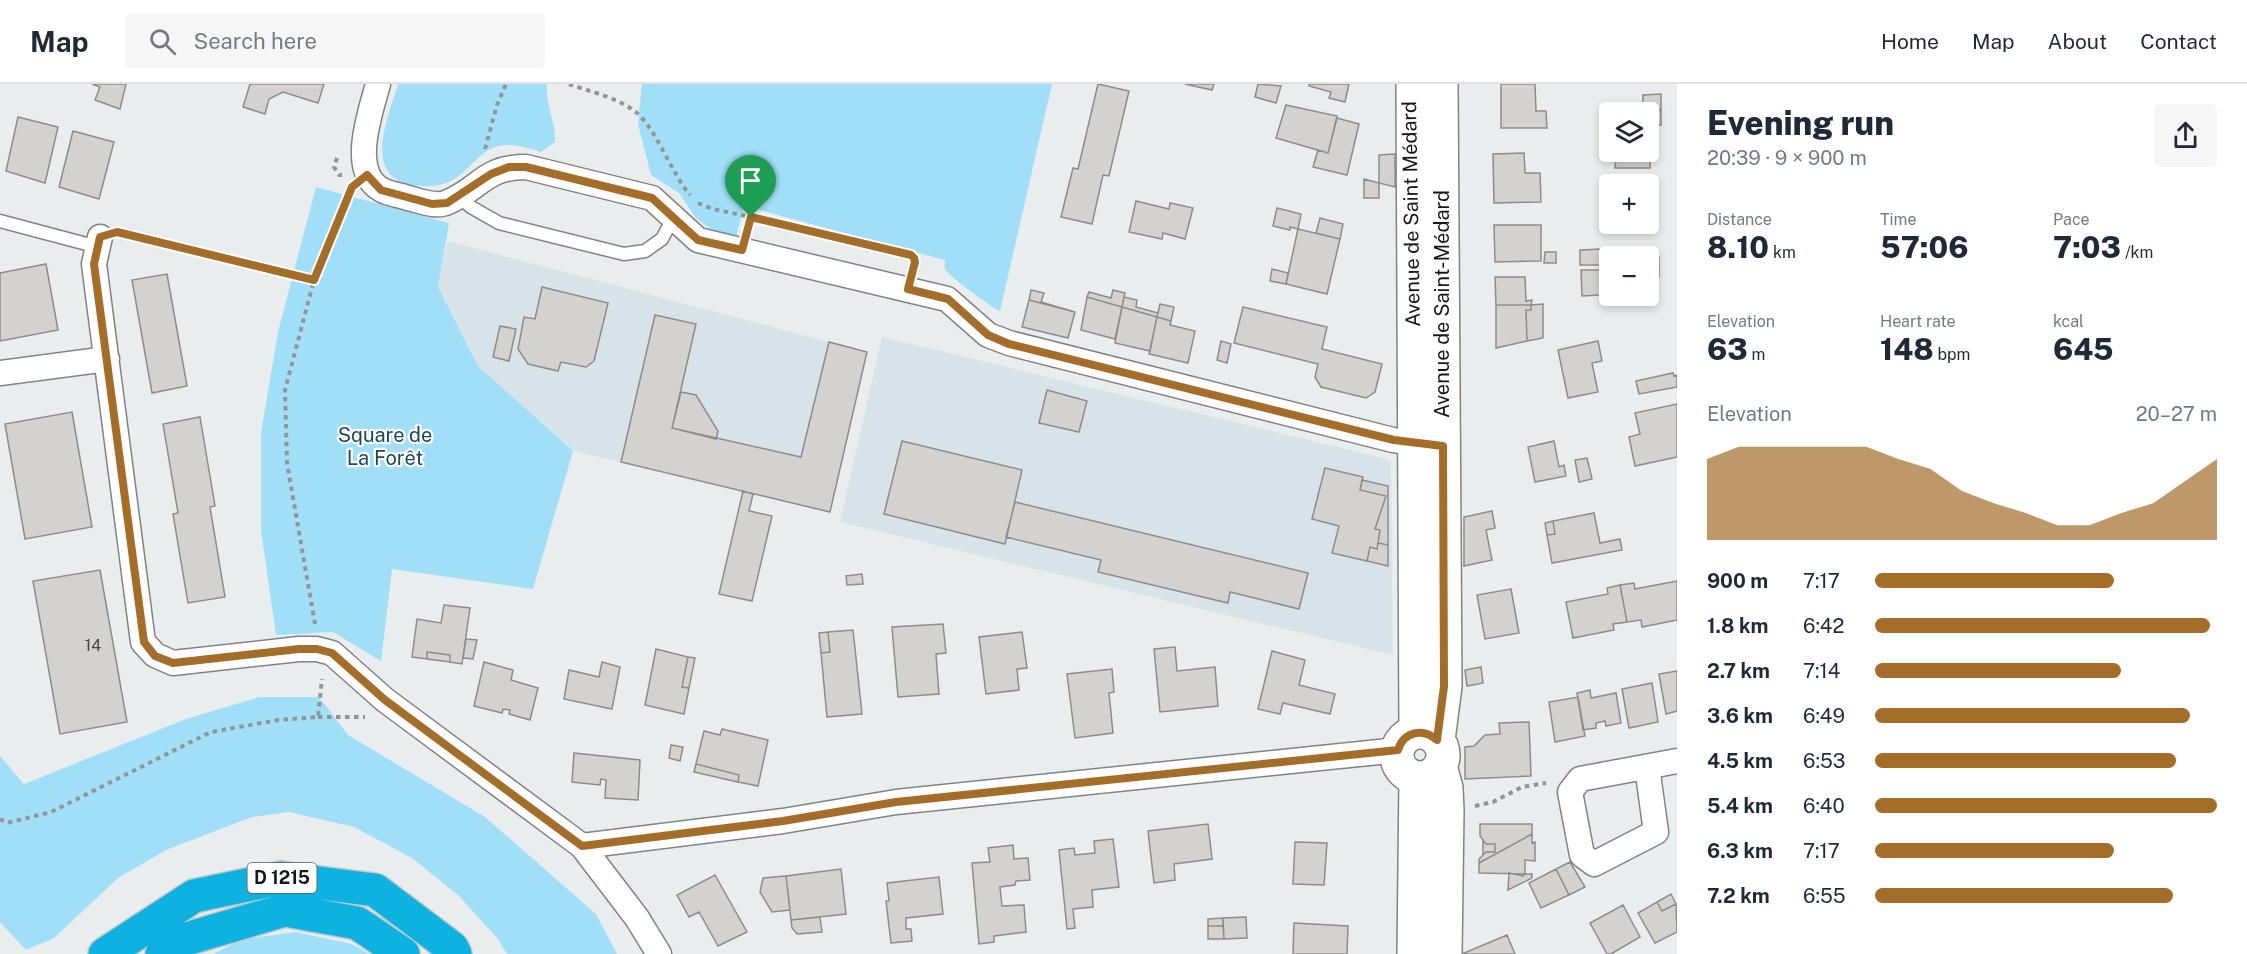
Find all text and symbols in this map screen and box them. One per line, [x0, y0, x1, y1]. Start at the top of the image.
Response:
search box [125, 14, 545, 68]
text: Map [30, 25, 89, 58]
icon: search [146, 25, 179, 58]
text: Search here [194, 28, 317, 54]
text: Home [1881, 29, 1939, 54]
text: Map [1972, 29, 2015, 54]
text: About [2048, 29, 2107, 54]
text: Contact [2140, 29, 2217, 54]
street label: Avenue de Saint Médard [1397, 101, 1425, 327]
map controls [1599, 102, 1659, 306]
button: layers [1599, 102, 1659, 162]
text: Evening run [1707, 104, 1894, 142]
button: share [2154, 104, 2217, 167]
text: 20:39 · 9 × 900 m [1707, 146, 1867, 170]
pin [725, 155, 776, 217]
icon: arrive [734, 164, 767, 197]
button: + [1599, 174, 1659, 234]
street label: Avenue de Saint-Médard [1430, 190, 1454, 418]
text: Distance [1707, 210, 1772, 229]
text: Time [1880, 210, 1916, 229]
text: Pace [2053, 210, 2090, 229]
text: 8.10 [1707, 229, 1769, 265]
text: 57:06 [1880, 229, 1969, 265]
text: 7:03 [2053, 229, 2121, 265]
text: km [1769, 243, 1796, 262]
text: /km [2121, 243, 2153, 262]
button: − [1599, 246, 1659, 306]
text: Elevation [1707, 312, 1775, 331]
text: Heart rate [1880, 312, 1956, 331]
text: kcal [2053, 312, 2084, 331]
text: 63 [1707, 331, 1748, 367]
text: 148 [1880, 331, 1934, 367]
text: 645 [2053, 331, 2114, 367]
text: m [1748, 345, 1765, 364]
text: bpm [1934, 345, 1970, 364]
text: Elevation [1707, 402, 1792, 426]
text: 20–27 m [2136, 402, 2217, 426]
park label: Square de La Forêt [338, 423, 432, 470]
text: 900 m [1707, 569, 1768, 593]
text: 7:17 [1803, 569, 1840, 593]
text: 1.8 km [1707, 614, 1768, 638]
text: 6:42 [1803, 614, 1844, 638]
house number: 14 [85, 636, 101, 655]
text: 2.7 km [1707, 659, 1770, 683]
text: 7:14 [1803, 659, 1840, 683]
text: 3.6 km [1707, 704, 1773, 728]
text: 6:49 [1803, 704, 1845, 728]
text: 4.5 km [1707, 749, 1773, 773]
text: 6:53 [1803, 749, 1845, 773]
text: 5.4 km [1707, 794, 1773, 818]
text: 6:40 [1803, 794, 1845, 818]
text: 6.3 km [1707, 839, 1773, 863]
text: 7:17 [1803, 839, 1840, 863]
road number: D 1215 [248, 863, 316, 893]
text: 7.2 km [1707, 884, 1770, 908]
text: 6:55 [1803, 884, 1846, 908]

